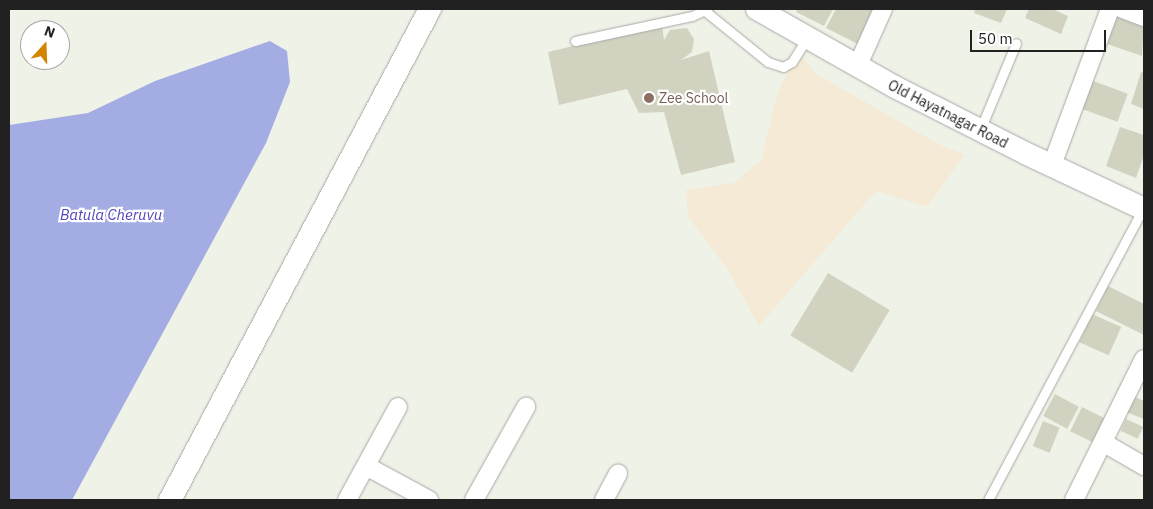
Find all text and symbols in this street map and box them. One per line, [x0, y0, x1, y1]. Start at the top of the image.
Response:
north arrow [20, 20, 70, 70]
scale bar [973, 20, 1109, 52]
text: N [42, 22, 58, 42]
text: 50 m [978, 29, 1013, 48]
street label: Old Hayatnagar Road [885, 76, 1011, 152]
place label: Zee School [659, 90, 728, 106]
marker: Zee School [643, 92, 655, 104]
water label: Batula Cheruvu [60, 206, 162, 224]

